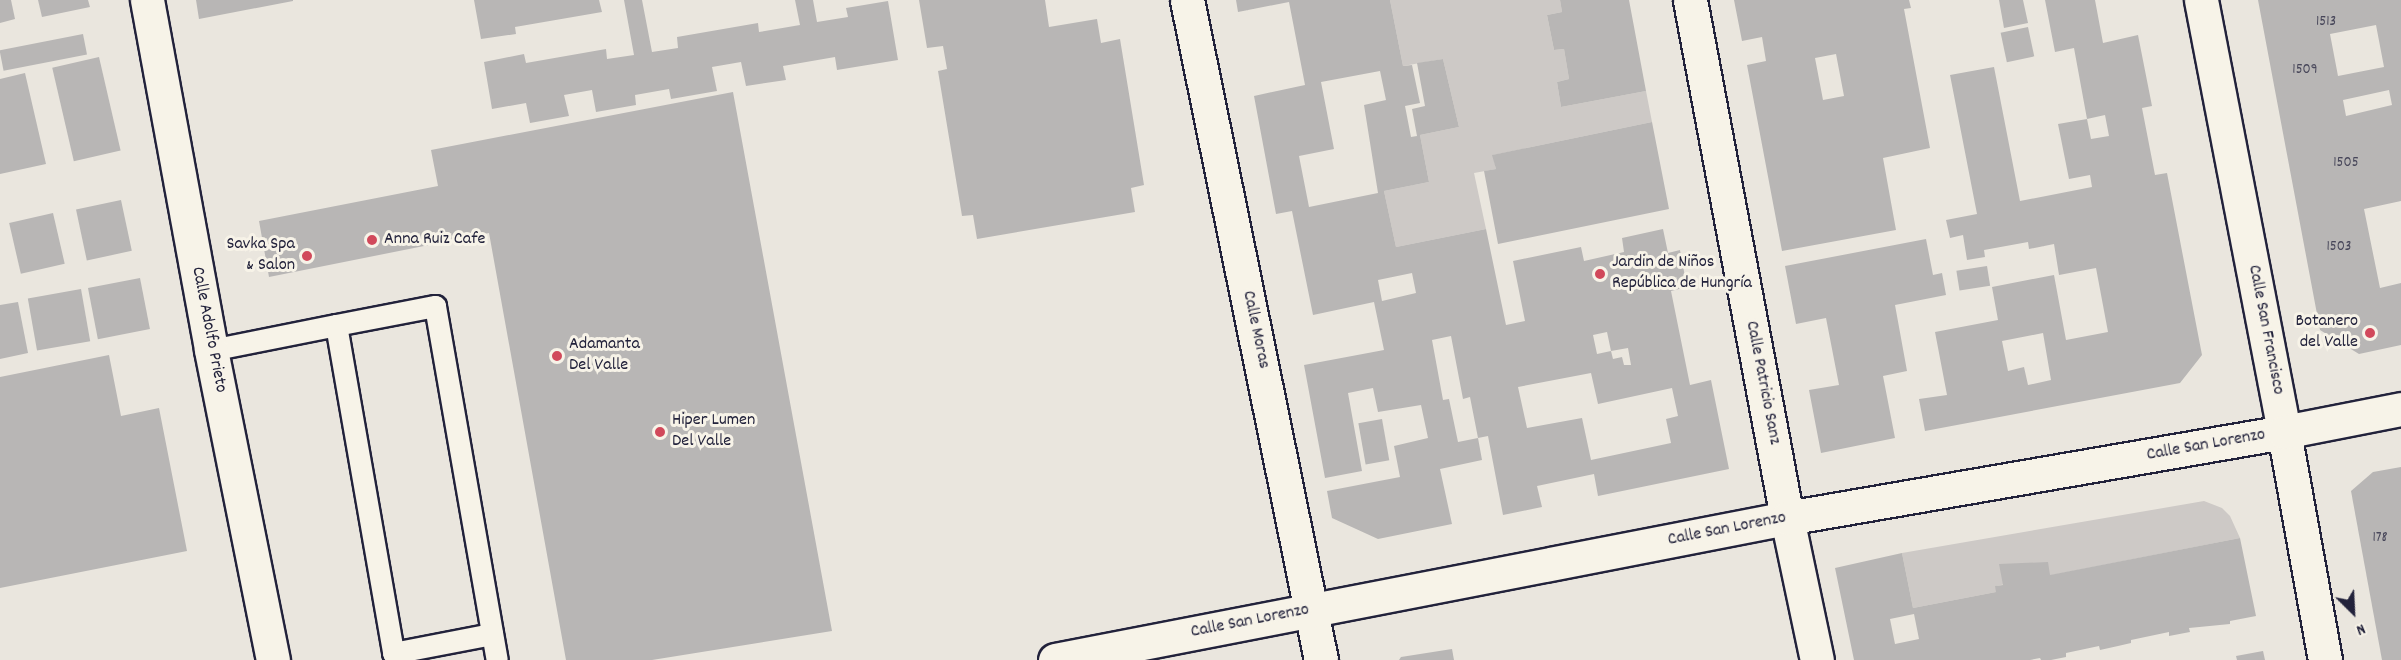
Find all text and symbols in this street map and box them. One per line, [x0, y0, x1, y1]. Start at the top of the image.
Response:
house number: 1513 [2316, 14, 2336, 32]
house number: 1509 [2292, 62, 2318, 80]
house number: 1505 [2333, 155, 2359, 173]
place label: Anna Ruiz Cafe [384, 229, 485, 251]
marker: Anna Ruiz Cafe [365, 233, 379, 247]
place label: Savka Spa & Salon [226, 235, 295, 278]
house number: 1503 [2326, 239, 2352, 257]
marker: Savka Spa & Salon [300, 249, 314, 263]
place label: Jardin de Niños República de Hungría [1612, 253, 1752, 296]
street label: Calle San Francisco [2242, 263, 2288, 397]
street label: Calle Adolfo Prieto [185, 265, 231, 395]
marker: Jardin de Niños República de Hungría [1593, 267, 1607, 281]
street label: Calle Moras [1236, 289, 1274, 371]
place label: Botanero del Valle [2295, 312, 2358, 354]
street label: Calle Patricio Sanz [1739, 319, 1785, 447]
marker: Botanero del Valle [2363, 326, 2377, 340]
place label: Adamanta Del Valle [569, 335, 640, 378]
marker: Adamanta Del Valle [550, 349, 564, 363]
place label: Hiper Lumen Del Valle [672, 411, 755, 454]
marker: Hiper Lumen Del Valle [653, 425, 667, 439]
street label: Calle San Lorenzo [2145, 425, 2267, 467]
street label: Calle San Lorenzo [1666, 508, 1788, 552]
house number: 178 [2372, 530, 2388, 548]
north arrow [2323, 582, 2383, 642]
street label: Calle San Lorenzo [1189, 600, 1311, 644]
text: N [2352, 617, 2369, 641]

